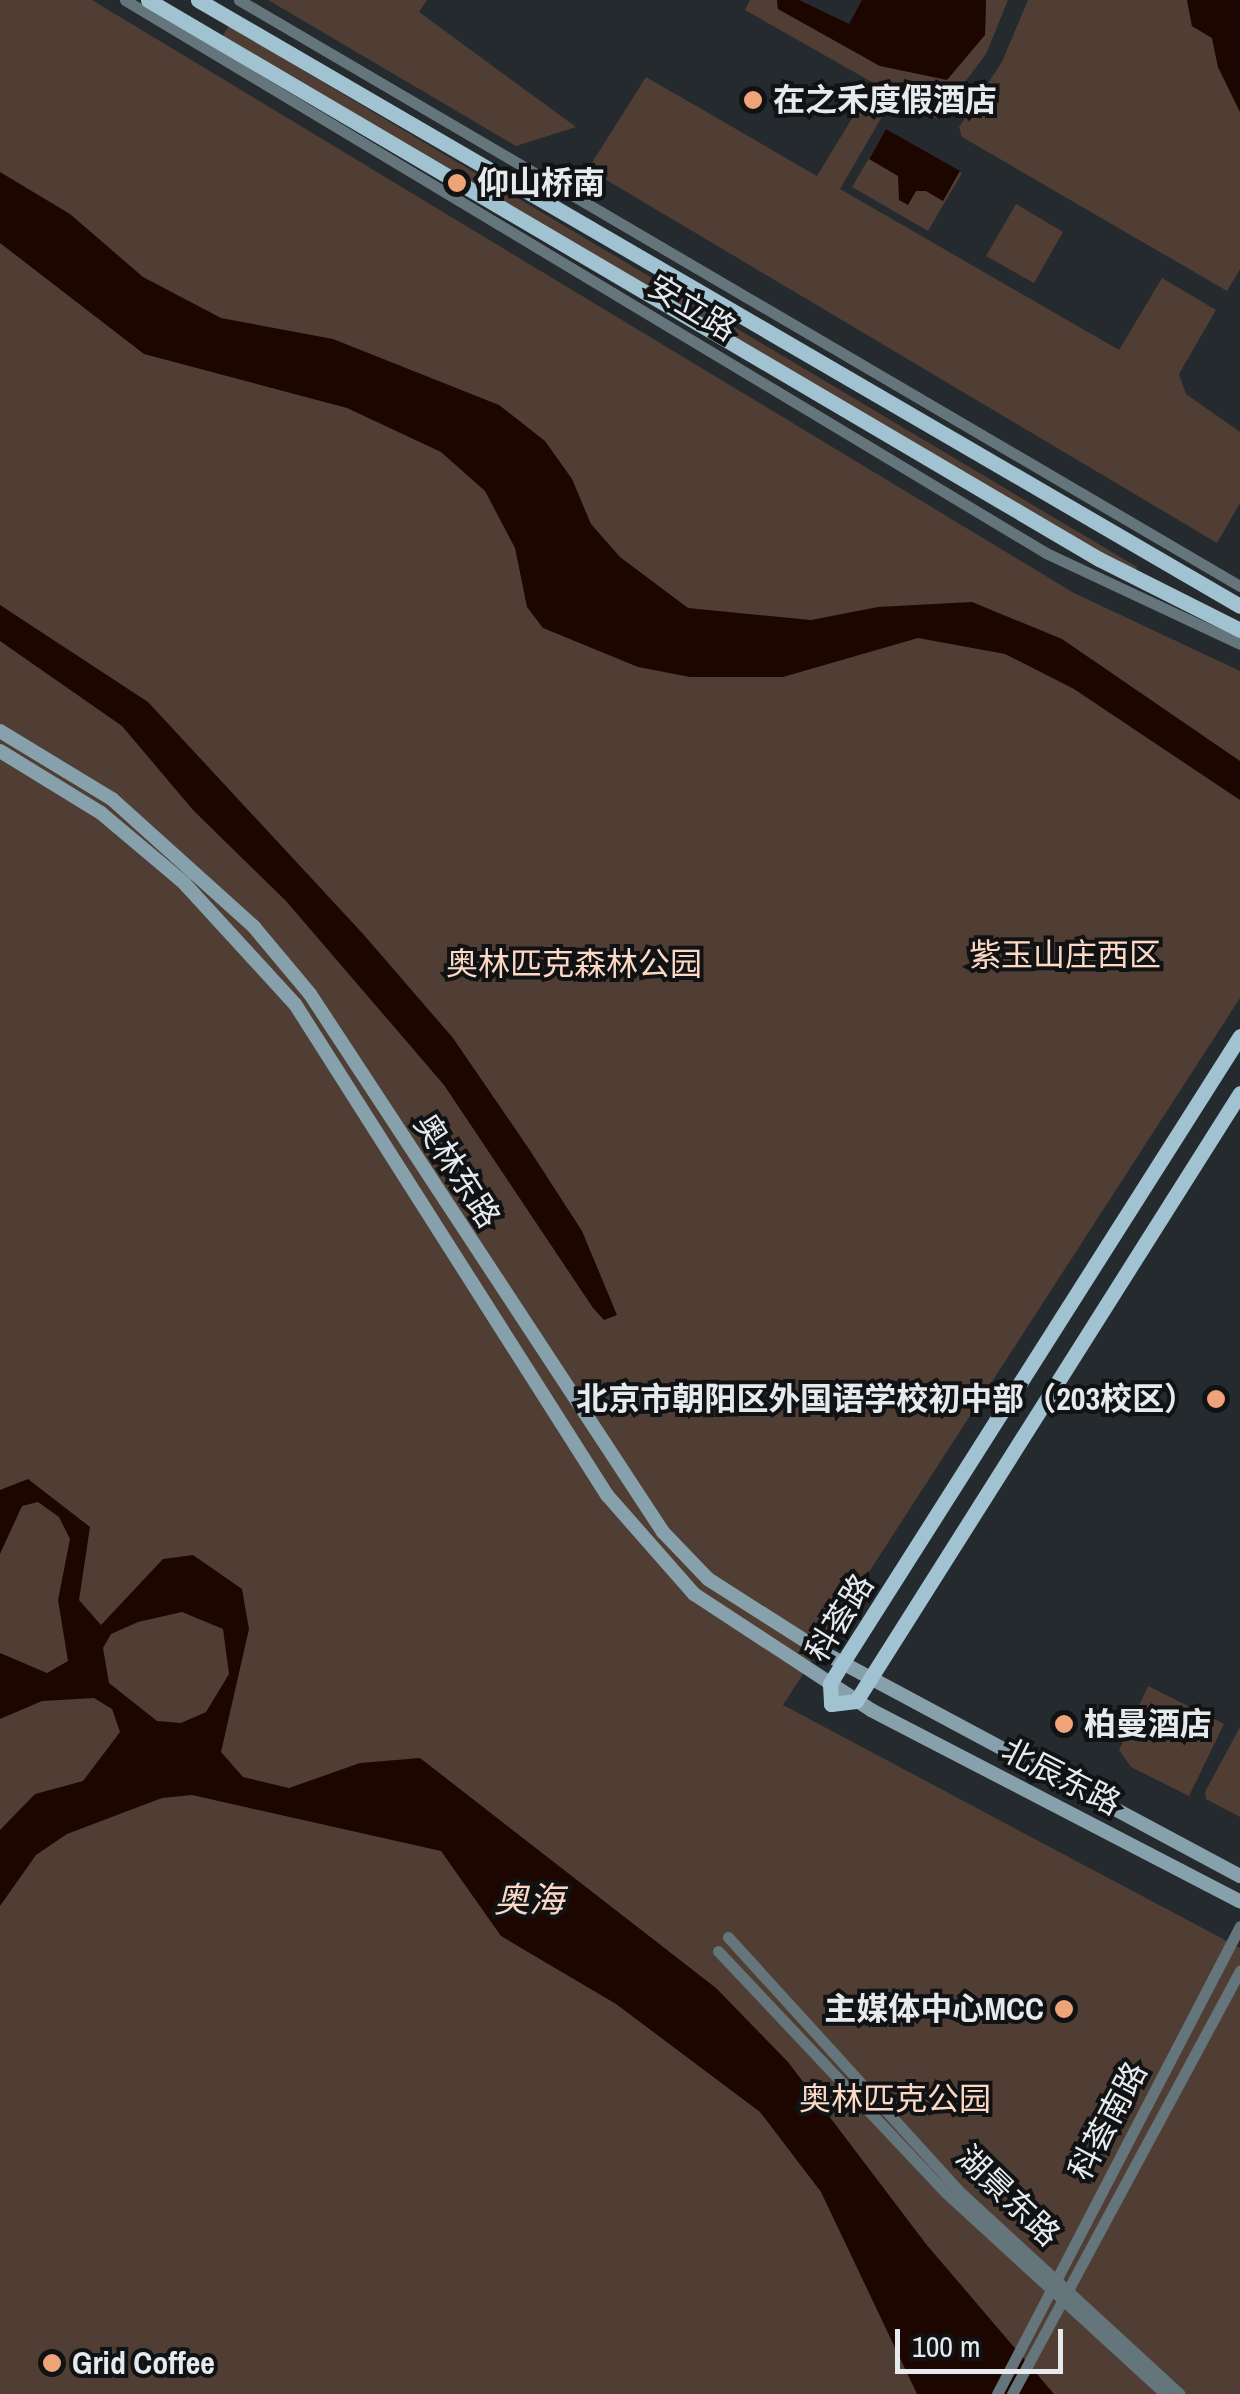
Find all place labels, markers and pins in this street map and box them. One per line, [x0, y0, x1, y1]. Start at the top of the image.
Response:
place label: 在之禾度假酒店 [773, 81, 997, 119]
marker: 在之禾度假酒店 [742, 89, 764, 111]
place label: 仰山桥南 [477, 164, 605, 202]
marker: 仰山桥南 [446, 172, 468, 194]
place label: 北京市朝阳区外国语学校初中部（203校区） [576, 1380, 1196, 1418]
marker: 北京市朝阳区外国语学校初中部（203校区） [1205, 1388, 1227, 1410]
place label: 柏曼酒店 [1084, 1705, 1212, 1743]
marker: 柏曼酒店 [1053, 1713, 1075, 1735]
place label: 主媒体中心MCC [824, 1990, 1044, 2028]
marker: 主媒体中心MCC [1053, 1998, 1075, 2020]
place label: Grid Coffee [72, 2344, 215, 2382]
marker: Grid Coffee [41, 2352, 63, 2374]

